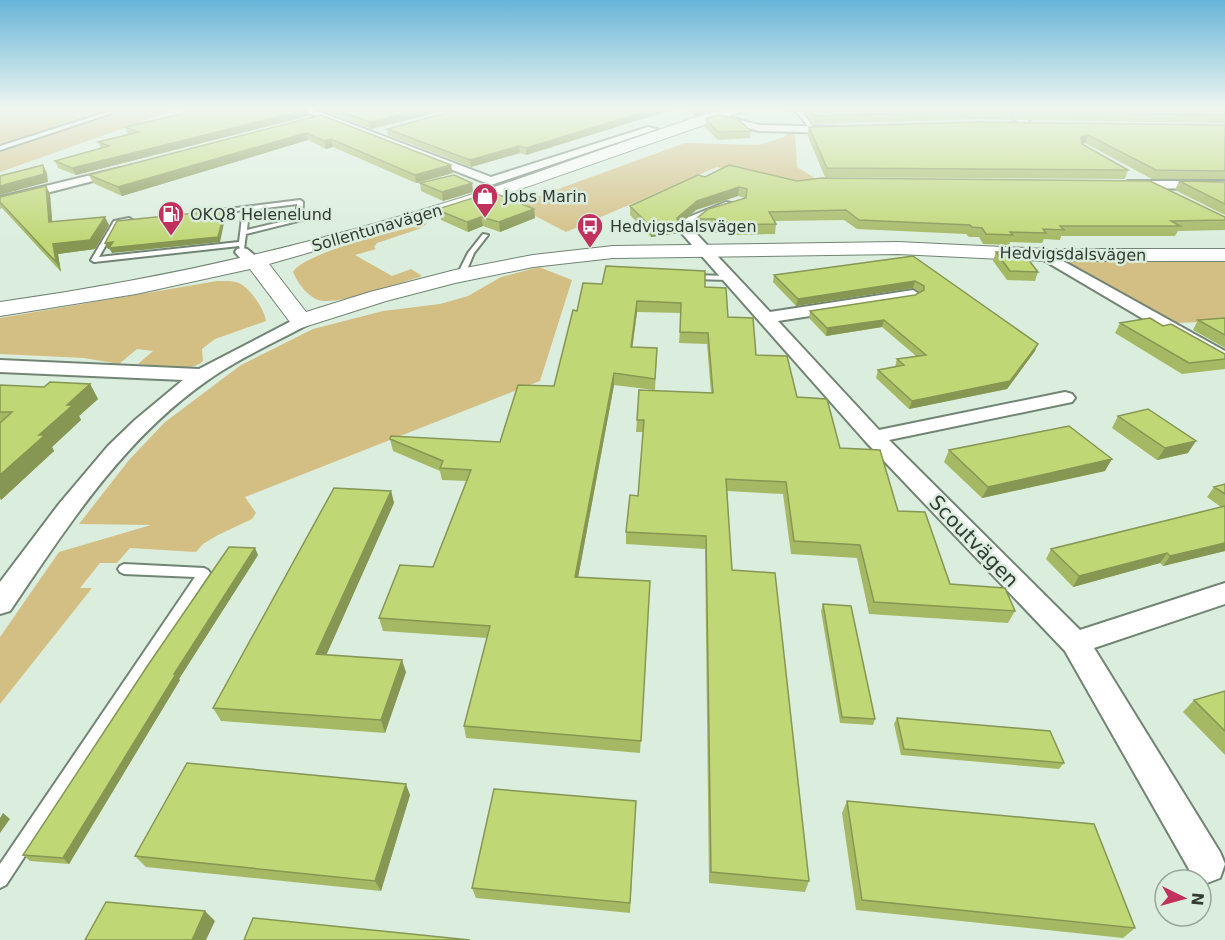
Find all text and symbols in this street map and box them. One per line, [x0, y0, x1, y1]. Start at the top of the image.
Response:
shop icon: Jobs Marin [470, 181, 500, 219]
place label: Jobs Marin [503, 187, 587, 206]
fuel station icon: OKQ8 Helenelund [156, 199, 186, 237]
street label: Sollentunavägen [310, 200, 444, 256]
place label: OKQ8 Helenelund [190, 205, 332, 224]
bus stop icon: Hedvigsdalsvägen [575, 211, 605, 249]
place label: Hedvigsdalsvägen [610, 217, 757, 236]
street label: Hedvigsdalsvägen [1000, 243, 1146, 265]
street label: Scoutvägen [924, 490, 1024, 592]
north arrow [1153, 868, 1213, 928]
text: N [1187, 892, 1207, 907]

